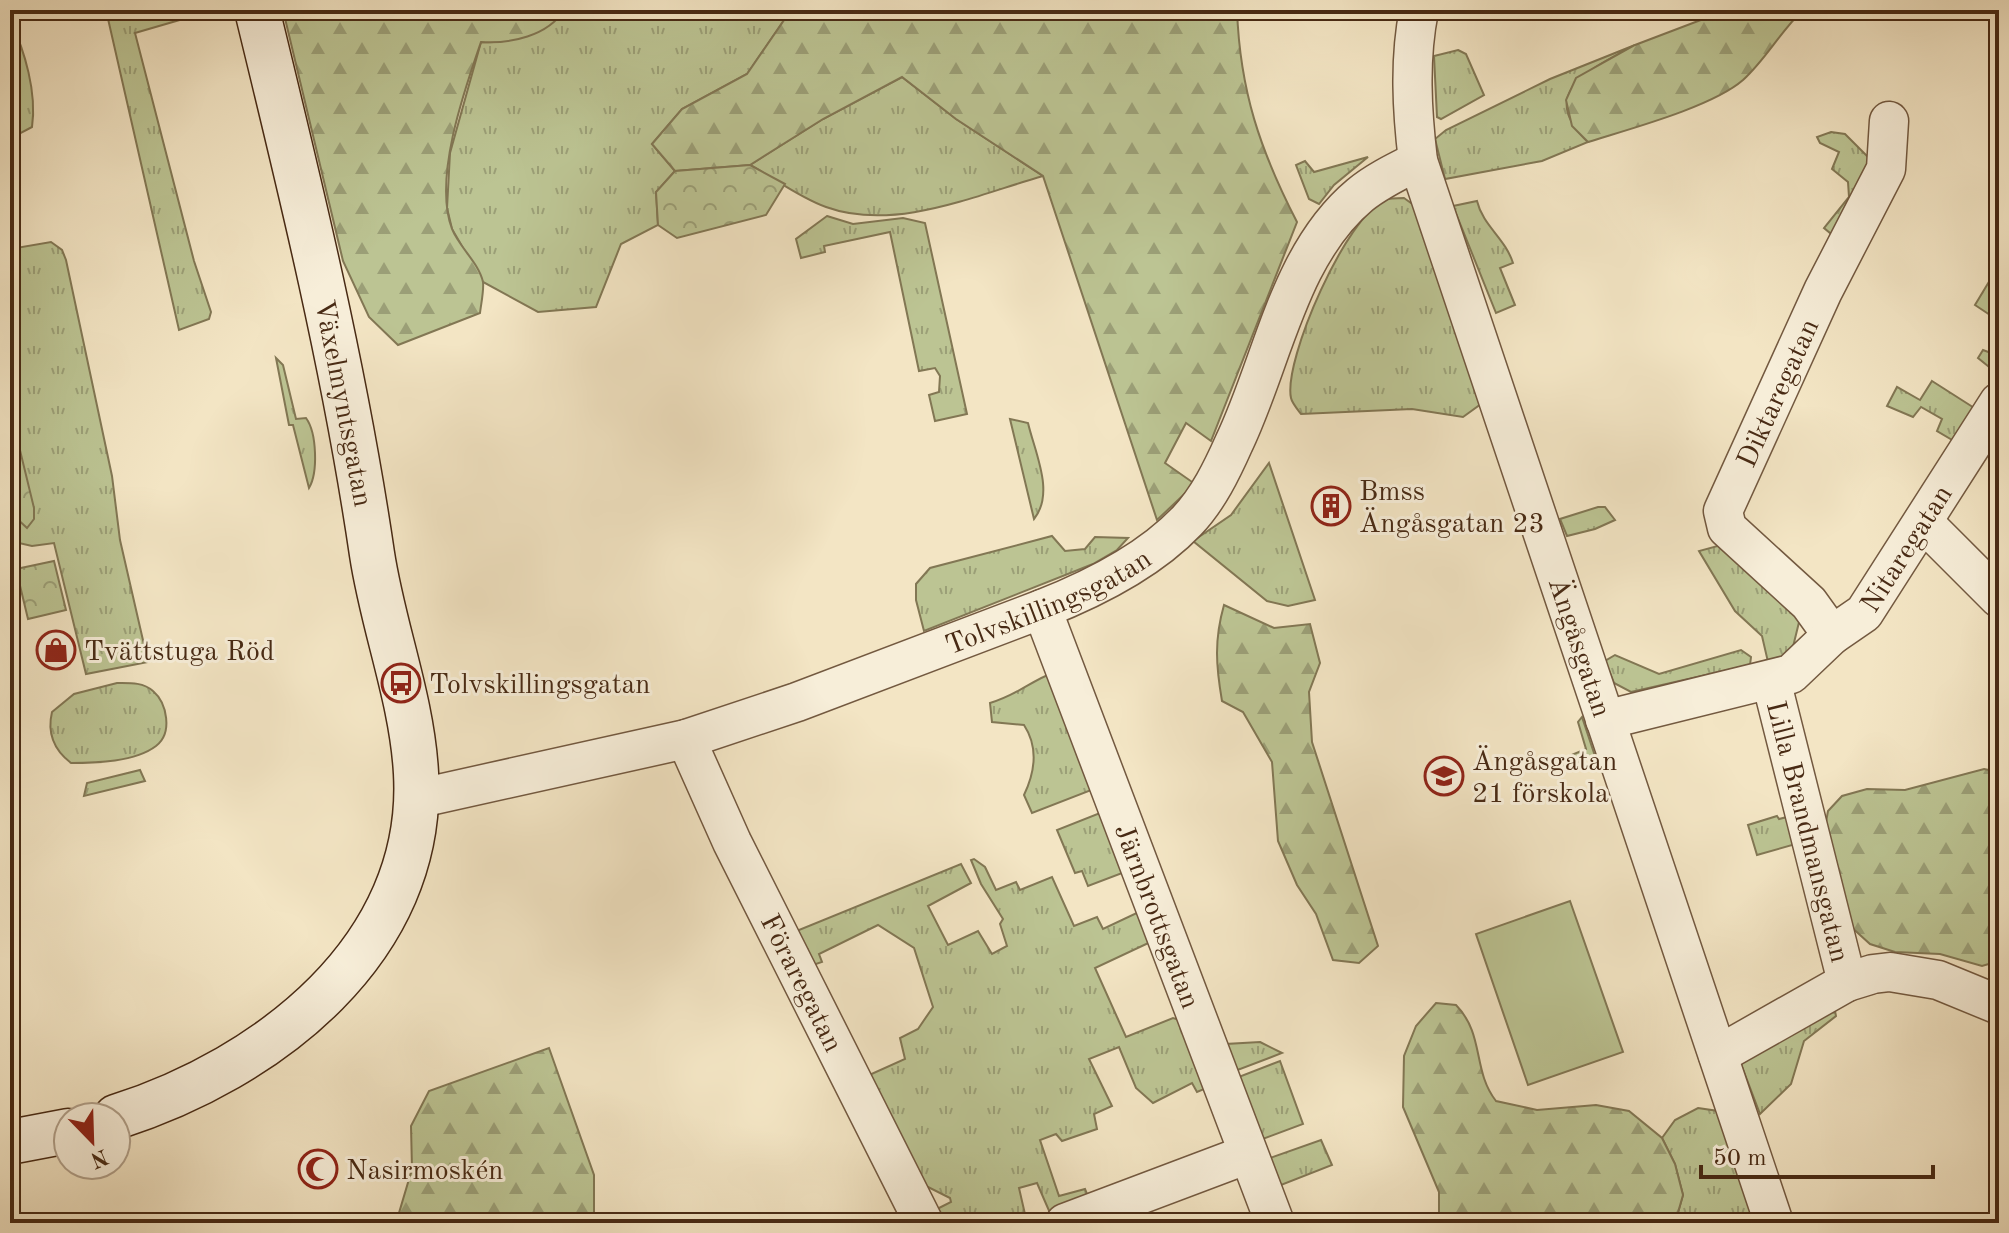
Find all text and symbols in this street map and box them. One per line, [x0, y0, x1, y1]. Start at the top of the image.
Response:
street label: Växelmyntsgatan [308, 298, 376, 509]
street label: Diktaregatan [1734, 315, 1825, 472]
place label: Bmss Ängåsgatan 23 [1359, 479, 1545, 539]
street label: Nitaregatan [1857, 481, 1959, 618]
building icon: Bmss Ängåsgatan 23 [1310, 485, 1352, 527]
street label: Tolvskillingsgatan [942, 546, 1157, 661]
street label: Ängåsgatan [1542, 573, 1614, 721]
shop icon: Tvättstuga Röd [35, 629, 77, 671]
place label: Tvättstuga Röd [84, 639, 275, 667]
bus stop icon: Tolvskillingsgatan [380, 662, 422, 704]
place label: Tolvskillingsgatan [429, 672, 650, 700]
street label: Lilla Brandmansgatan [1760, 698, 1853, 966]
place label: Ängåsgatan 21 förskola [1472, 745, 1617, 809]
school or university icon: Ängåsgatan 21 förskola [1423, 755, 1465, 797]
street label: Järnbrottsgatan [1108, 821, 1203, 1013]
street label: Föraregatan [754, 910, 846, 1057]
north arrow [52, 1101, 132, 1181]
scale bar [1701, 1129, 1933, 1179]
text: N [87, 1144, 111, 1171]
text: 50 m [1713, 1147, 1767, 1171]
mosque icon: Nasirmoskén [297, 1148, 339, 1190]
place label: Nasirmoskén [346, 1158, 503, 1186]

